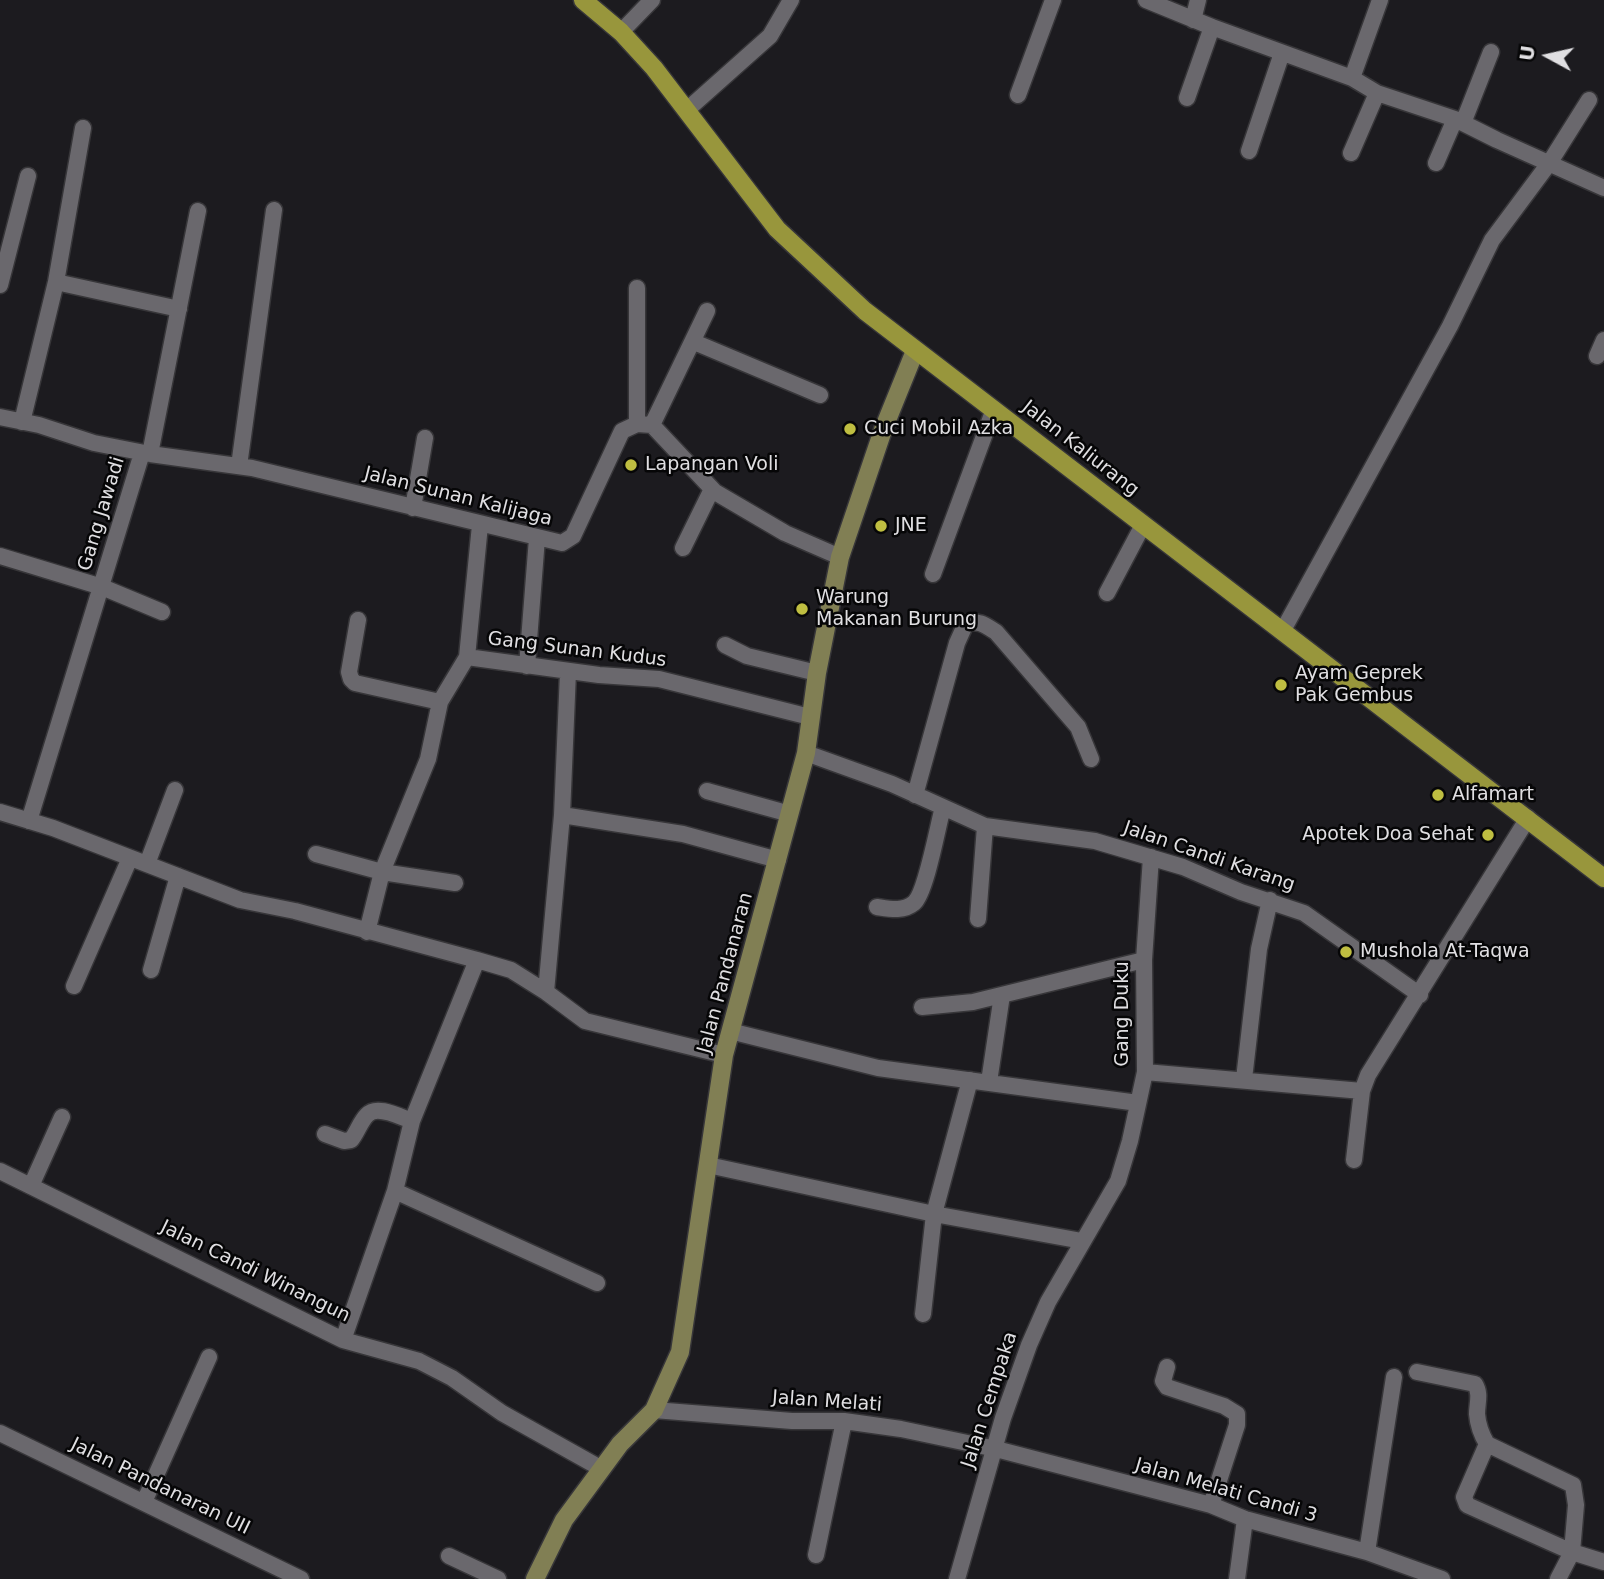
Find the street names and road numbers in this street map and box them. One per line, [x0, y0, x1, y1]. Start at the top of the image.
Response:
street label: Jalan Kaliurang [1017, 396, 1143, 502]
street label: Gang Jawadi [74, 454, 130, 574]
street label: Jalan Sunan Kalijaga [362, 463, 554, 531]
street label: Gang Sunan Kudus [486, 628, 668, 672]
street label: Jalan Candi Karang [1120, 817, 1298, 897]
street label: Jalan Pandanaran [694, 890, 758, 1056]
street label: Gang Duku [1112, 961, 1134, 1067]
street label: Jalan Candi Winangun [156, 1216, 354, 1328]
street label: Jalan Cempaka [957, 1329, 1023, 1471]
street label: Jalan Melati [771, 1387, 883, 1417]
street label: Jalan Pandanaran UII [67, 1434, 253, 1540]
street label: Jalan Melati Candi 3 [1132, 1454, 1320, 1528]

